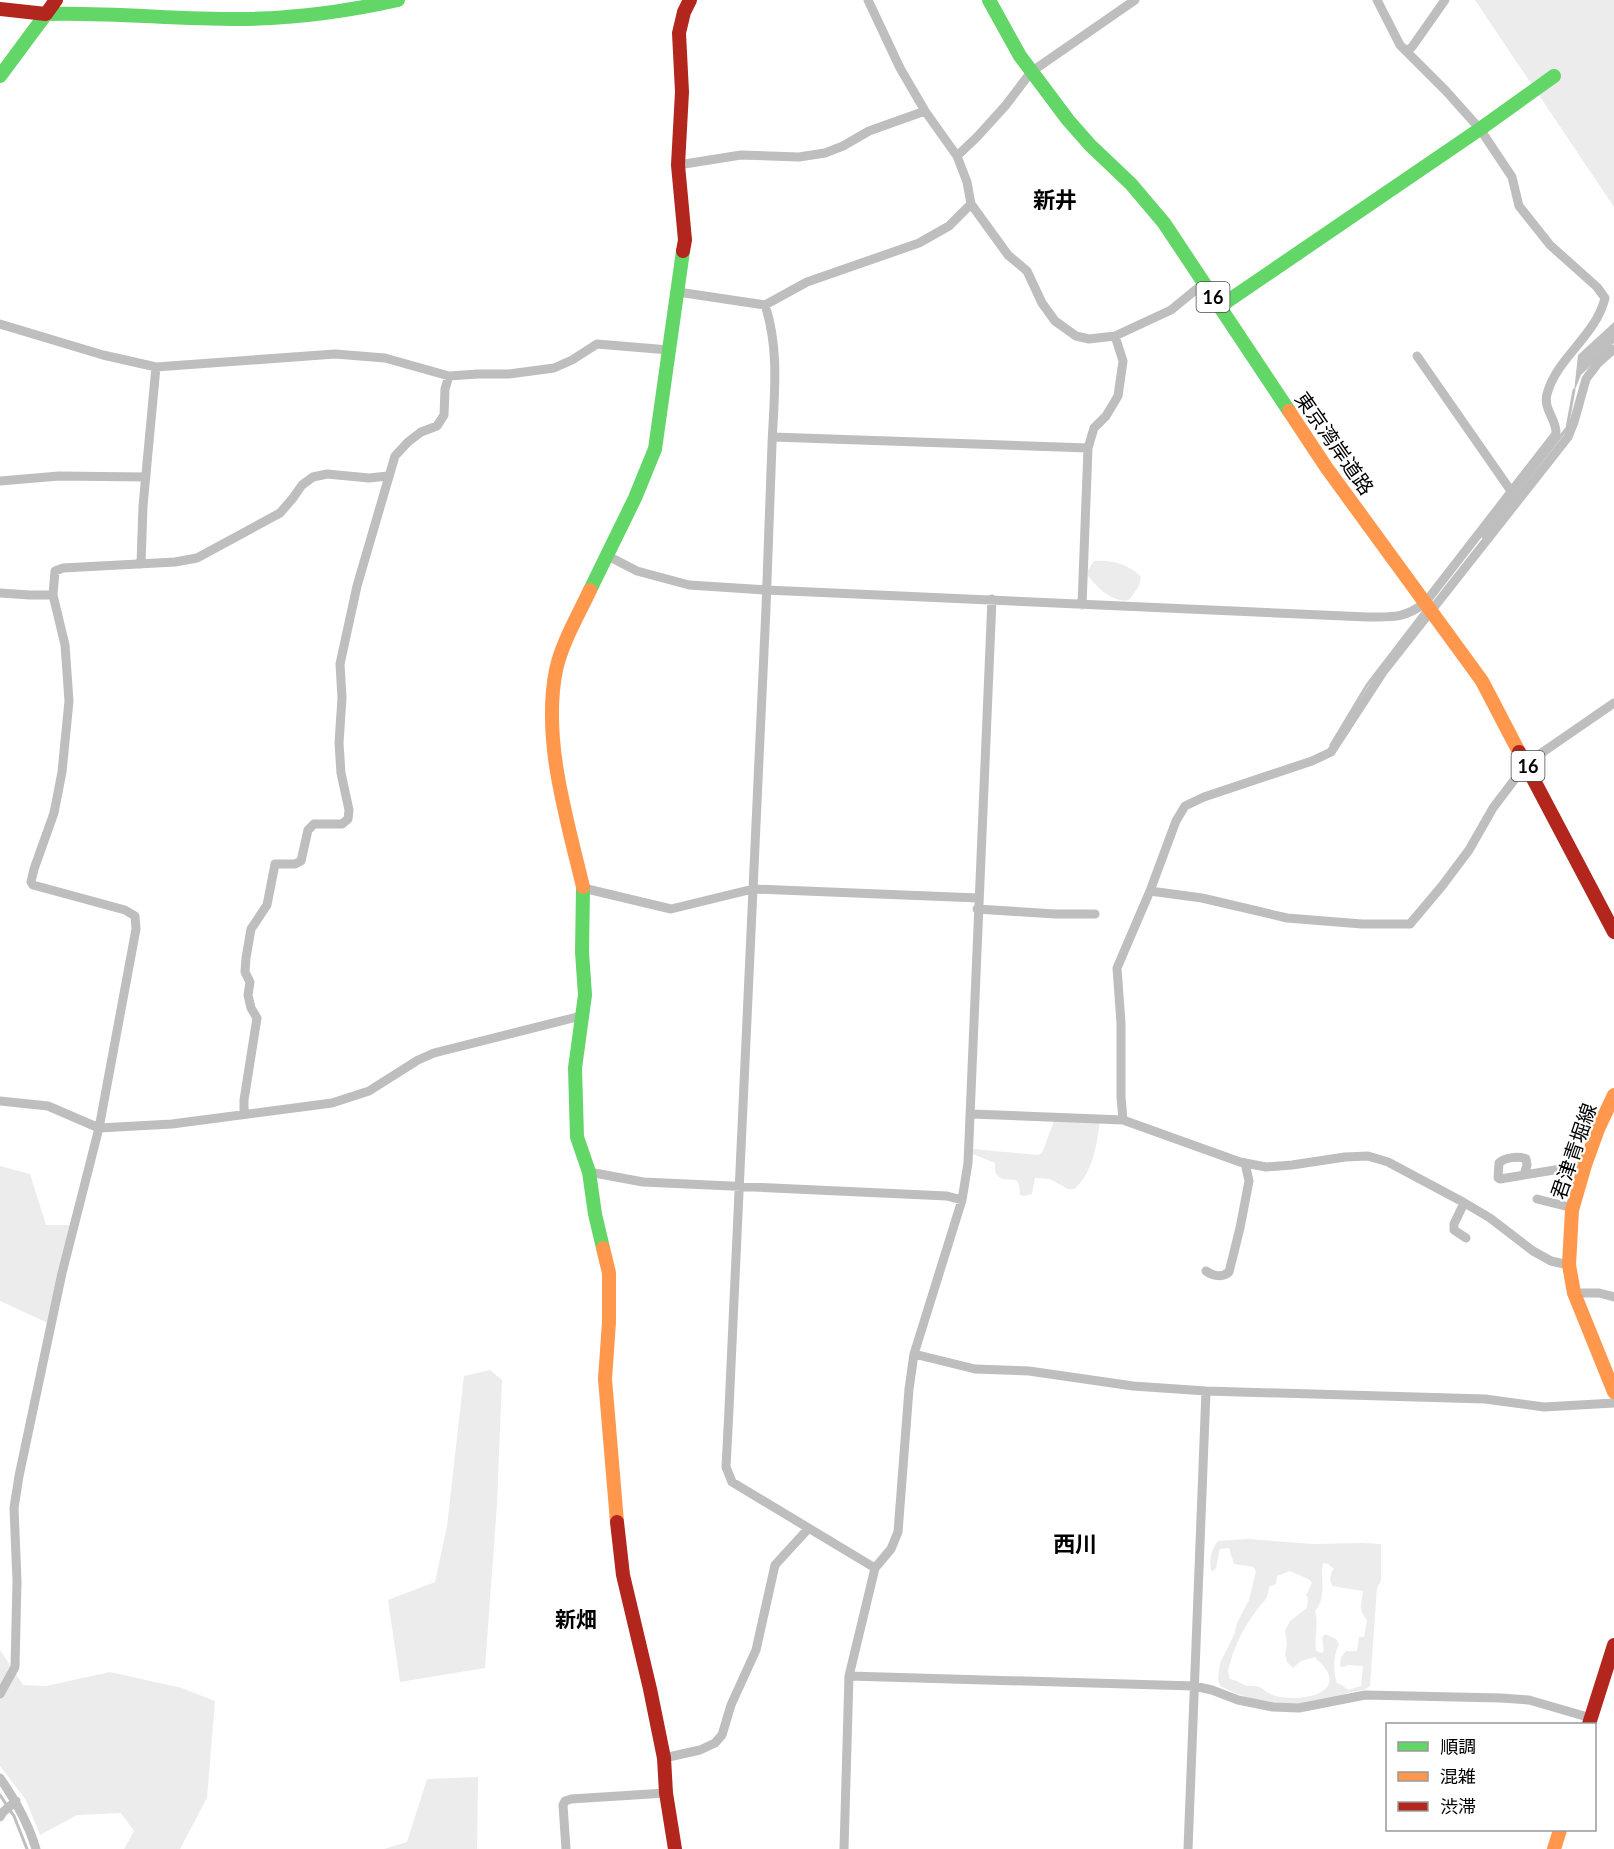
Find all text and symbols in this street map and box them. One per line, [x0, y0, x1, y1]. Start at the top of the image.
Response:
district label: 新井 [1033, 186, 1077, 213]
road number: 16 [1196, 282, 1230, 312]
street label: 東京湾岸道路 [1291, 387, 1379, 499]
road number: 16 [1512, 751, 1544, 781]
street label: 君津青堀線 [1545, 1100, 1601, 1202]
district label: 西川 [1053, 1530, 1097, 1557]
district label: 新畑 [555, 1606, 597, 1631]
legend [1386, 1723, 1596, 1831]
text: 順調 [1440, 1735, 1476, 1757]
text: 混雑 [1440, 1765, 1476, 1787]
text: 渋滞 [1440, 1795, 1476, 1817]

